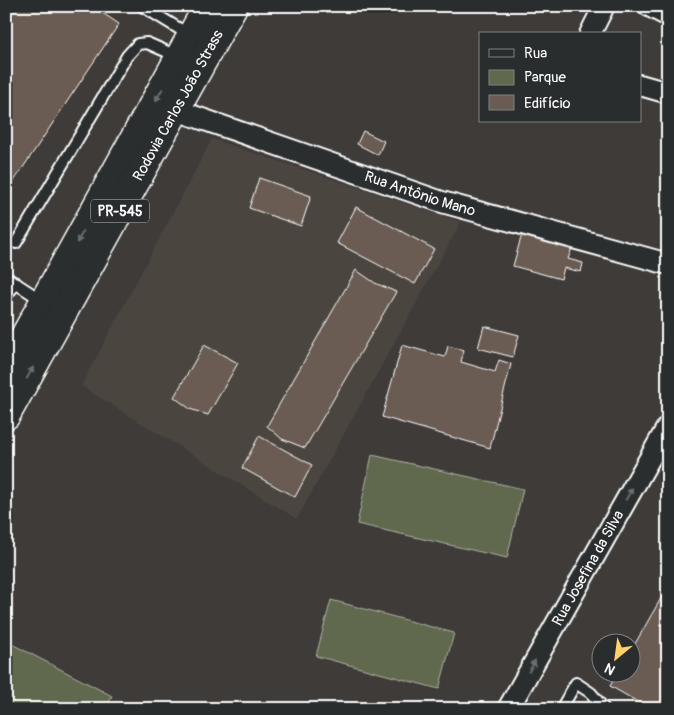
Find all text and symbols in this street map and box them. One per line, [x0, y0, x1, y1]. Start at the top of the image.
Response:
street label: Rodovia Carlos João Strass [128, 26, 227, 184]
legend [479, 32, 642, 122]
text: Rua [524, 44, 547, 63]
text: Parque [524, 68, 567, 87]
one-way arrow [155, 87, 163, 102]
text: Edifício [524, 94, 570, 113]
street label: Rua Antônio Mano [362, 166, 478, 220]
road number: PR-545 [91, 200, 149, 222]
one-way arrow [76, 229, 84, 244]
one-way arrow [26, 365, 34, 380]
one-way arrow [625, 487, 633, 502]
street label: Rua Josefina da Silva [548, 507, 628, 629]
north arrow [592, 632, 642, 682]
one-way arrow [528, 659, 536, 674]
text: N [602, 659, 618, 679]

